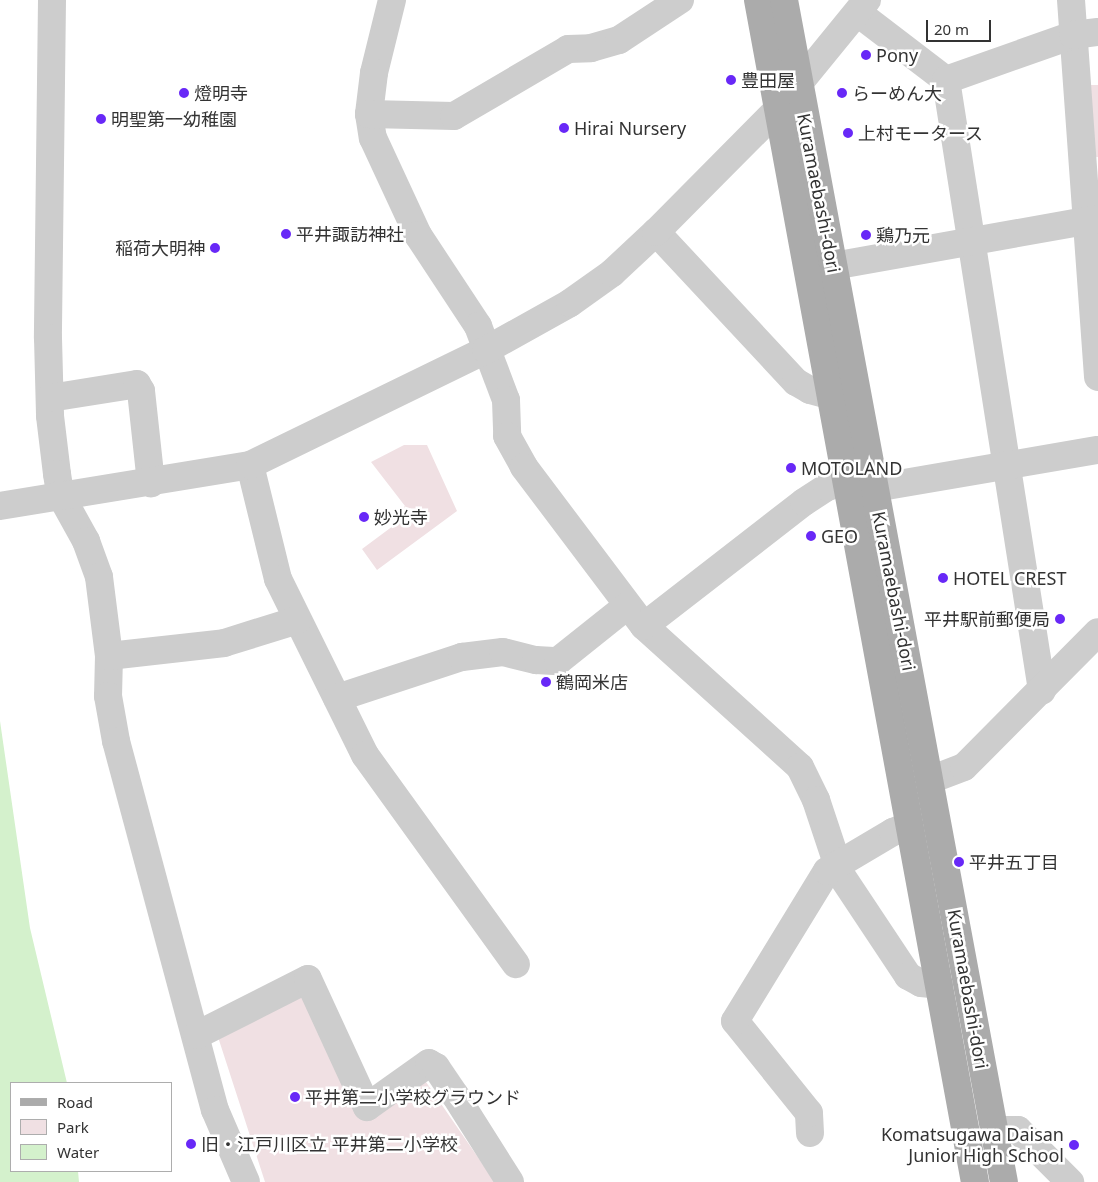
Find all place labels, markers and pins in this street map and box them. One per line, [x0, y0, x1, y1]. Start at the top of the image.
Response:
place label: Pony [876, 44, 918, 66]
marker: Pony [860, 49, 872, 61]
place label: 豊田屋 [741, 69, 795, 91]
marker: 豊田屋 [725, 74, 737, 86]
place label: 燈明寺 [194, 82, 248, 104]
place label: らーめん大 [852, 82, 942, 104]
marker: 燈明寺 [178, 87, 190, 99]
marker: らーめん大 [836, 87, 848, 99]
place label: 明聖第一幼稚園 [111, 108, 237, 130]
marker: 明聖第一幼稚園 [95, 113, 107, 125]
place label: Hirai Nursery [574, 117, 686, 139]
marker: Hirai Nursery [558, 122, 570, 134]
place label: 上村モータース [858, 122, 984, 144]
marker: 上村モータース [842, 127, 854, 139]
place label: 平井諏訪神社 [296, 223, 404, 245]
place label: 鶏乃元 [876, 224, 930, 246]
marker: 平井諏訪神社 [280, 228, 292, 240]
marker: 鶏乃元 [860, 229, 872, 241]
place label: 稲荷大明神 [115, 237, 205, 259]
marker: 稲荷大明神 [209, 242, 221, 254]
place label: MOTOLAND [801, 457, 902, 479]
marker: MOTOLAND [785, 462, 797, 474]
place label: 妙光寺 [374, 506, 428, 528]
marker: 妙光寺 [358, 511, 370, 523]
place label: GEO [821, 525, 858, 547]
marker: GEO [805, 530, 817, 542]
place label: HOTEL CREST [953, 567, 1066, 589]
marker: HOTEL CREST [937, 572, 949, 584]
place label: 平井駅前郵便局 [924, 608, 1050, 630]
marker: 平井駅前郵便局 [1054, 613, 1066, 625]
place label: 鶴岡米店 [556, 671, 628, 693]
marker: 鶴岡米店 [540, 676, 552, 688]
place label: 平井五丁目 [969, 851, 1059, 873]
marker: 平井五丁目 [953, 856, 965, 868]
place label: 平井第二小学校グラウンド [305, 1086, 521, 1108]
marker: 平井第二小学校グラウンド [289, 1091, 301, 1103]
place label: Komatsugawa Daisan Junior High School [881, 1124, 1064, 1166]
place label: 旧・江戸川区立 平井第二小学校 [201, 1133, 458, 1155]
marker: 旧・江戸川区立 平井第二小学校 [185, 1138, 197, 1150]
marker: Komatsugawa Daisan Junior High School [1068, 1139, 1080, 1151]

